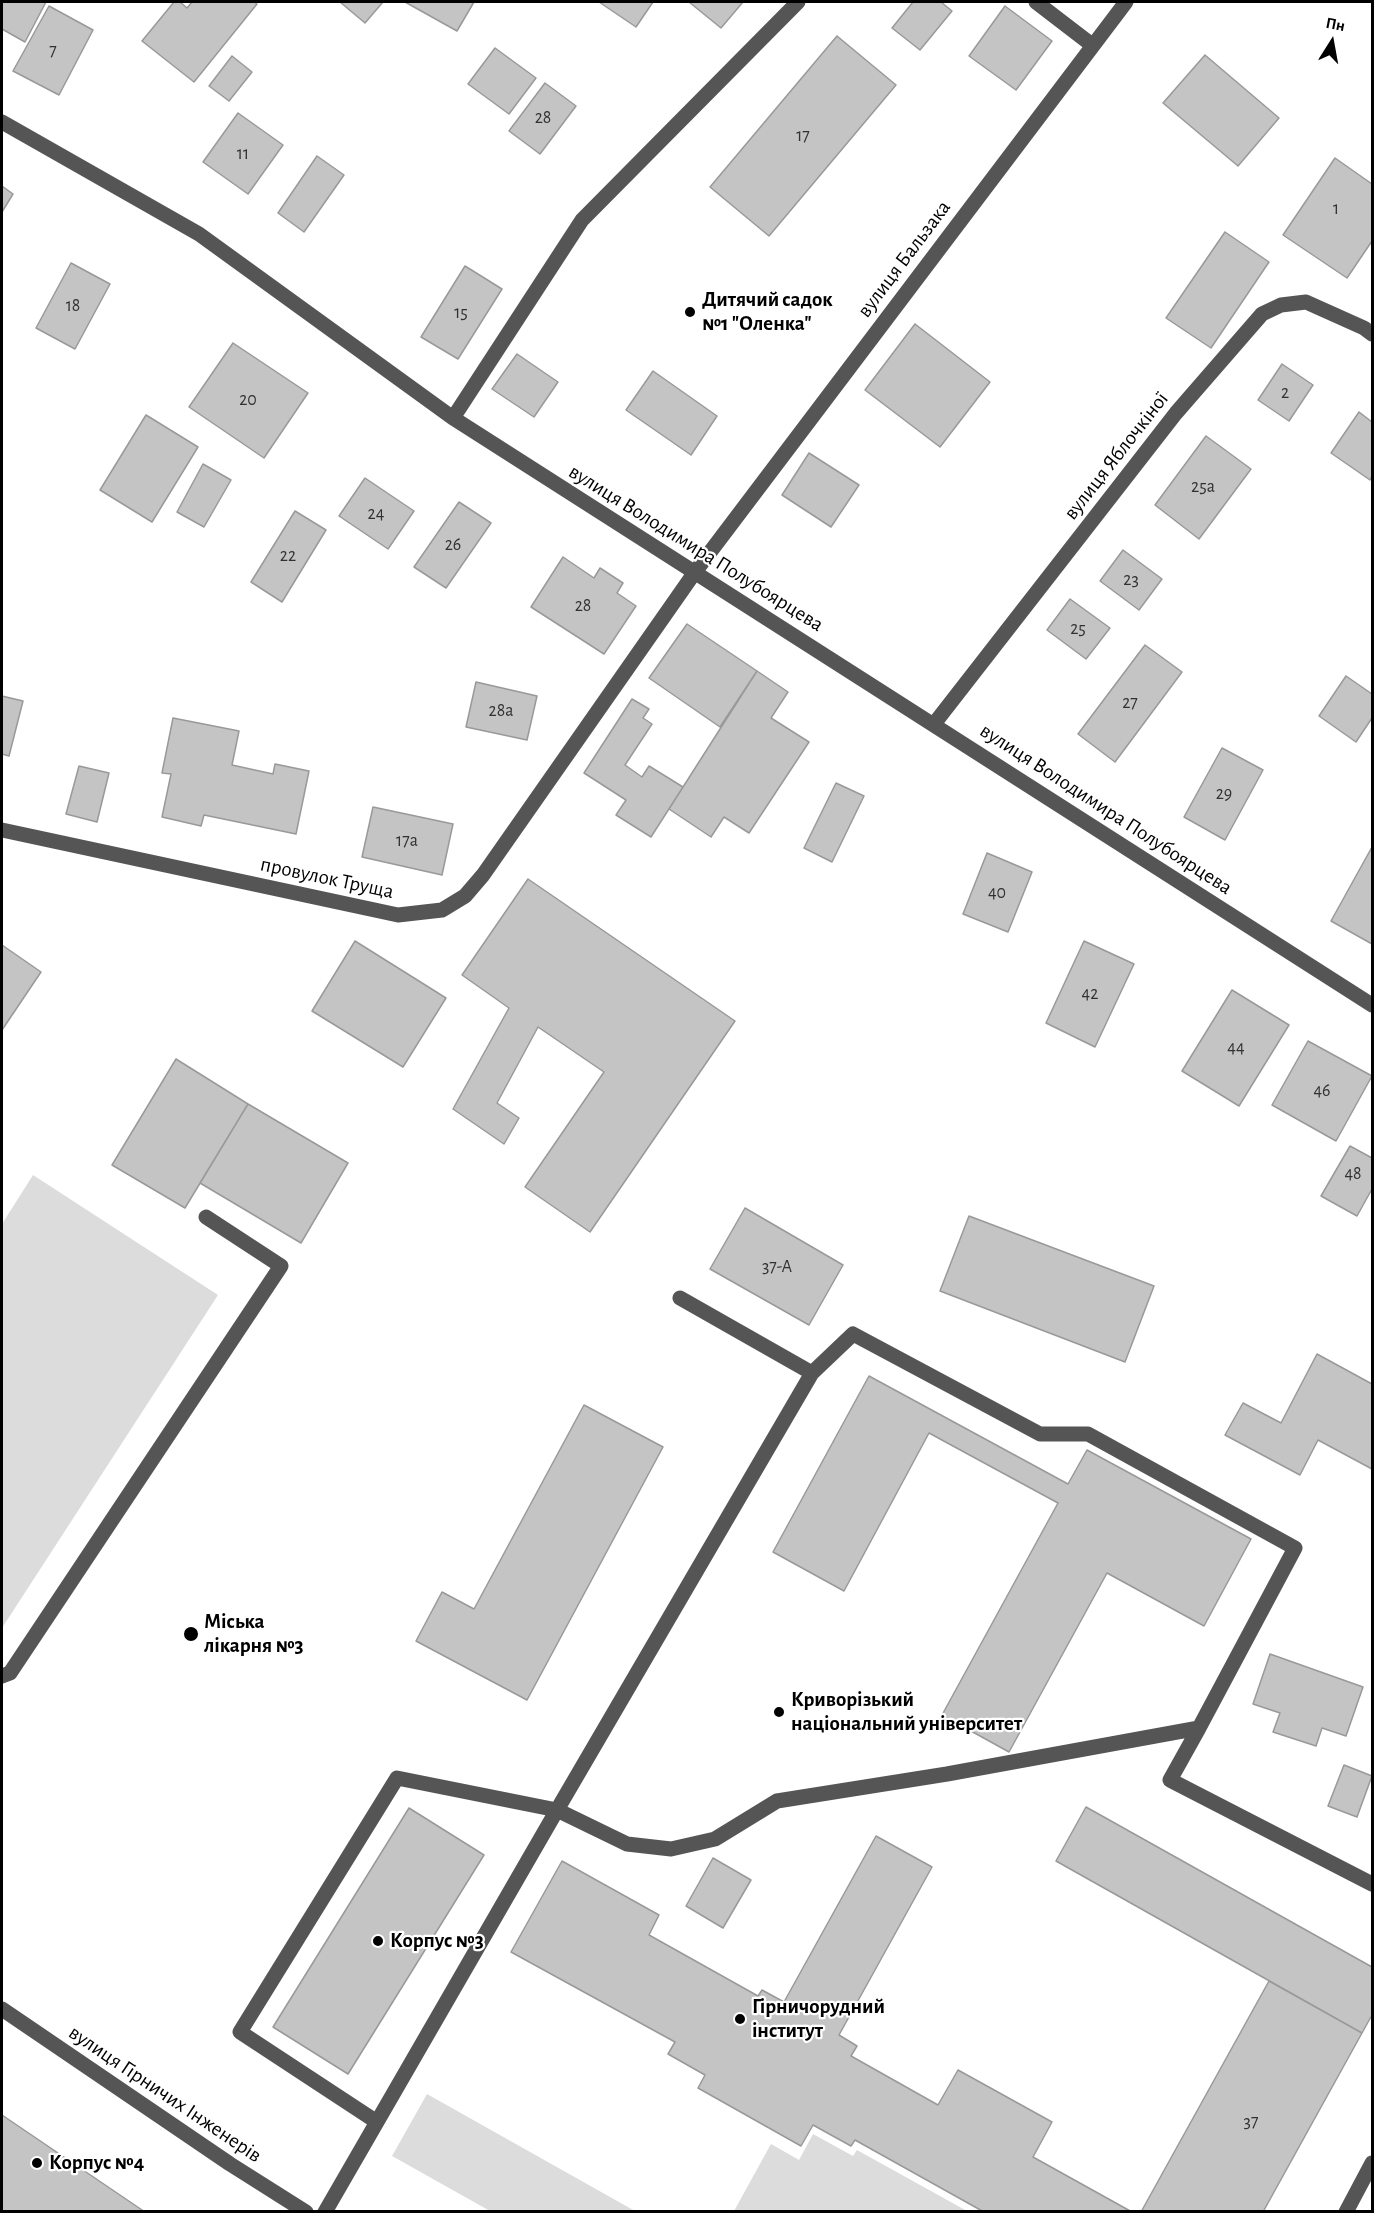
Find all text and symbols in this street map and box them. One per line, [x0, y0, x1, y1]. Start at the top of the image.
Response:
north arrow [1302, 12, 1362, 72]
text: Пн [1324, 15, 1347, 34]
house number: 7 [49, 40, 57, 62]
house number: 28 [535, 107, 551, 129]
house number: 17 [796, 125, 810, 147]
house number: 11 [237, 143, 249, 165]
street label: вулиця Бальзака [852, 196, 956, 322]
house number: 1 [1333, 198, 1339, 220]
place label: Дитячий садок №1 "Оленка" [702, 287, 833, 337]
house number: 18 [66, 295, 80, 317]
house number: 15 [454, 302, 468, 324]
marker: Дитячий садок №1 "Оленка" [683, 305, 697, 319]
house number: 2 [1281, 382, 1289, 404]
street label: вулиця Яблочкіної [1058, 387, 1174, 525]
house number: 20 [239, 389, 257, 411]
street label: вулиця Володимира Полубоярцева [564, 459, 828, 637]
house number: 25а [1191, 476, 1215, 498]
house number: 24 [368, 503, 384, 525]
house number: 26 [445, 534, 461, 556]
house number: 22 [280, 545, 296, 567]
house number: 23 [1123, 569, 1139, 591]
house number: 28 [575, 595, 591, 617]
house number: 25 [1070, 618, 1086, 640]
house number: 27 [1122, 692, 1138, 714]
house number: 28а [489, 700, 513, 722]
street label: вулиця Володимира Полубоярцева [975, 718, 1237, 900]
house number: 29 [1216, 783, 1232, 805]
house number: 17а [396, 830, 418, 852]
street label: провулок Труща [258, 852, 396, 904]
house number: 40 [988, 882, 1006, 904]
house number: 42 [1082, 983, 1098, 1005]
house number: 44 [1227, 1037, 1245, 1059]
house number: 46 [1313, 1080, 1331, 1102]
house number: 48 [1344, 1163, 1362, 1185]
house number: 37-А [762, 1256, 792, 1278]
place label: Міська лікарня №3 [204, 1609, 304, 1659]
marker: Міська лікарня №3 [182, 1625, 200, 1643]
place label: Криворізький національний університет [791, 1687, 1022, 1737]
marker: Криворізький національний університет [772, 1705, 786, 1719]
place label: Корпус №3 [390, 1928, 484, 1954]
marker: Корпус №3 [371, 1934, 385, 1948]
place label: Гірничорудний інститут [752, 1994, 885, 2044]
marker: Гірничорудний інститут [733, 2012, 747, 2026]
street label: вулиця Гірничих Інженерів [64, 2020, 266, 2168]
house number: 37 [1244, 2111, 1258, 2133]
place label: Корпус №4 [49, 2150, 144, 2176]
marker: Корпус №4 [30, 2156, 44, 2170]

